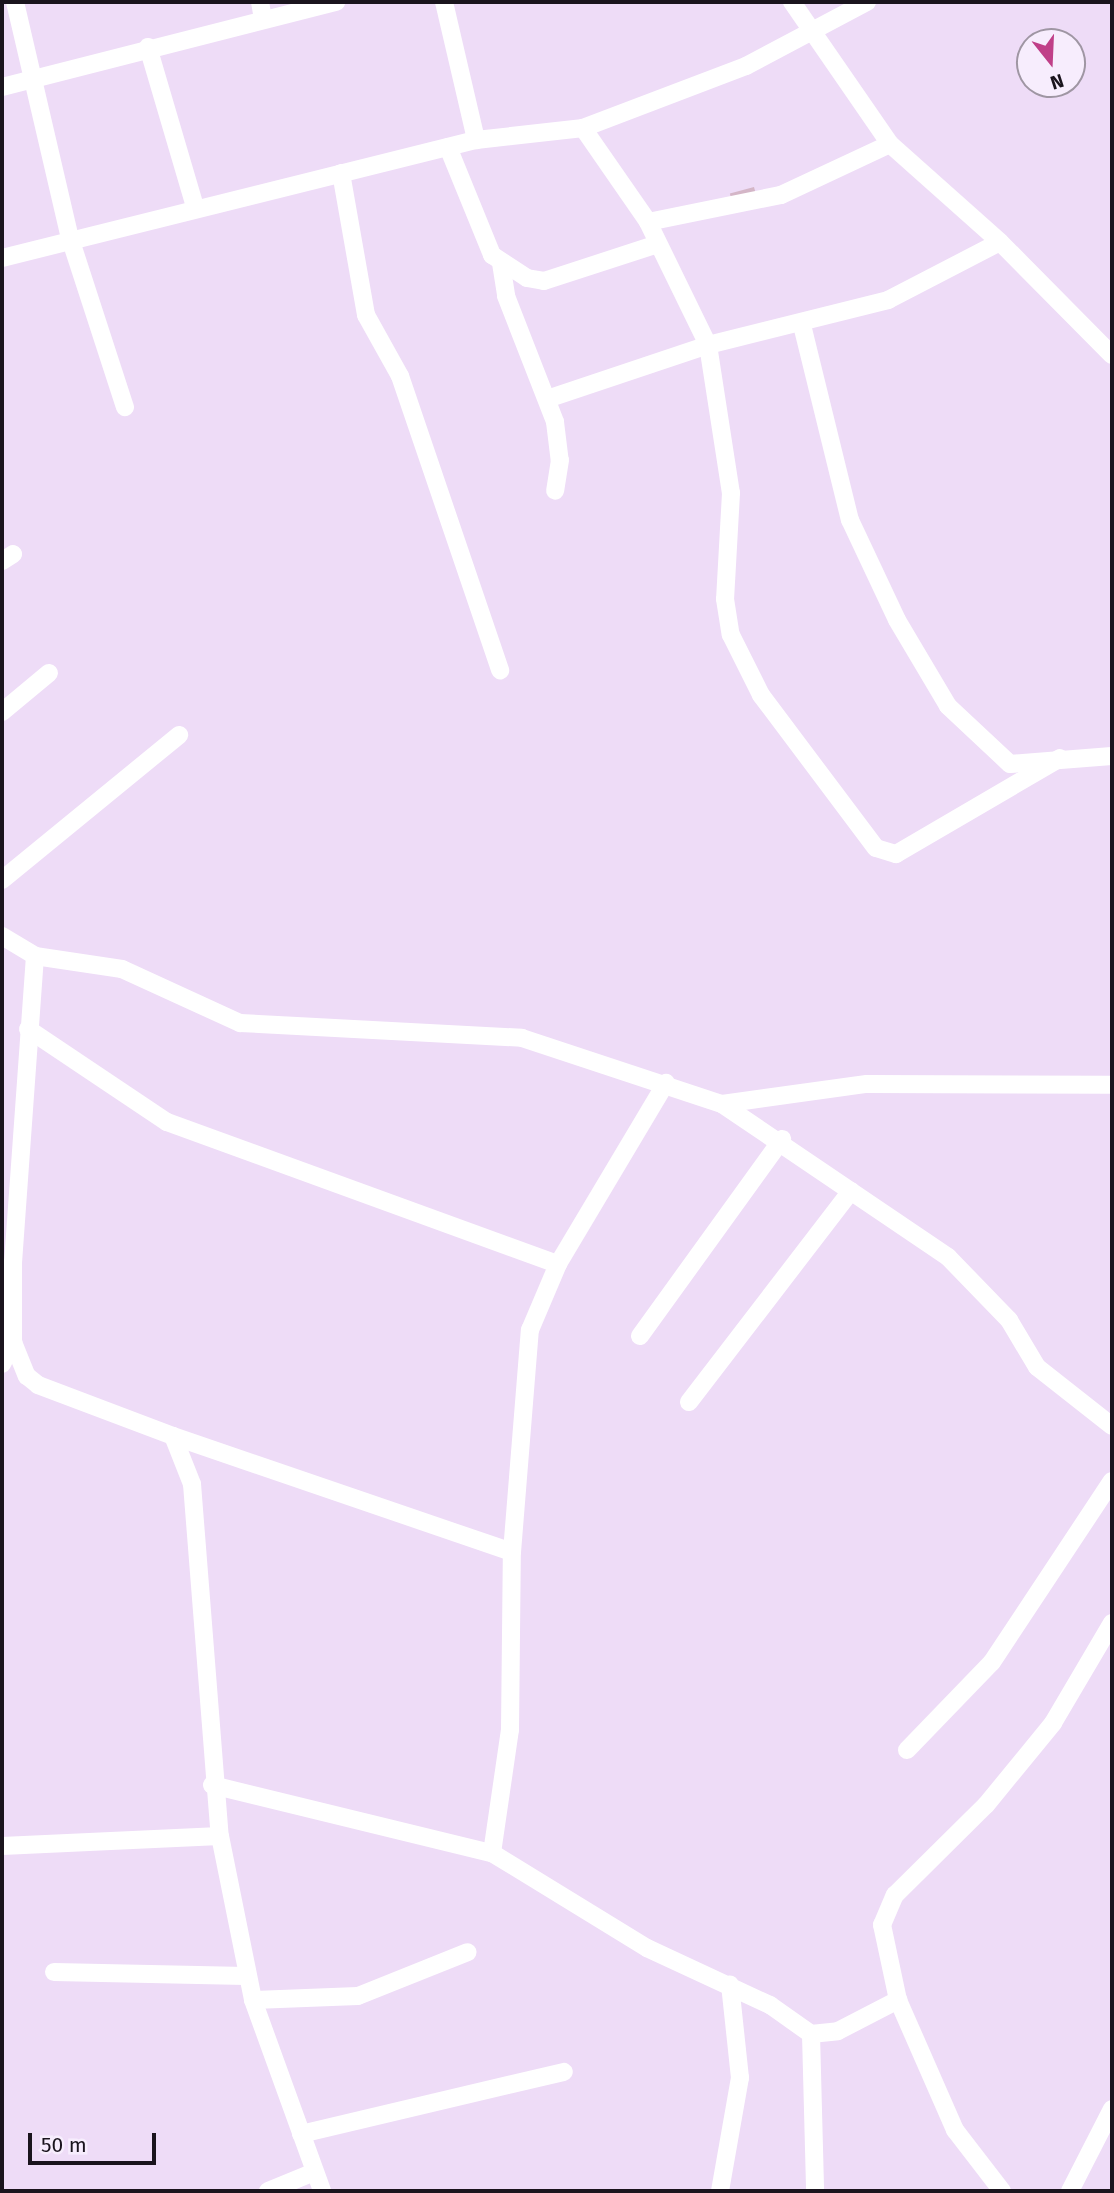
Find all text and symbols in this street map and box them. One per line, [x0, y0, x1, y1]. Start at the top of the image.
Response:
north arrow [1016, 28, 1086, 98]
text: N [1047, 69, 1067, 94]
scale bar [32, 2120, 159, 2164]
text: 50 m [41, 2132, 87, 2158]

